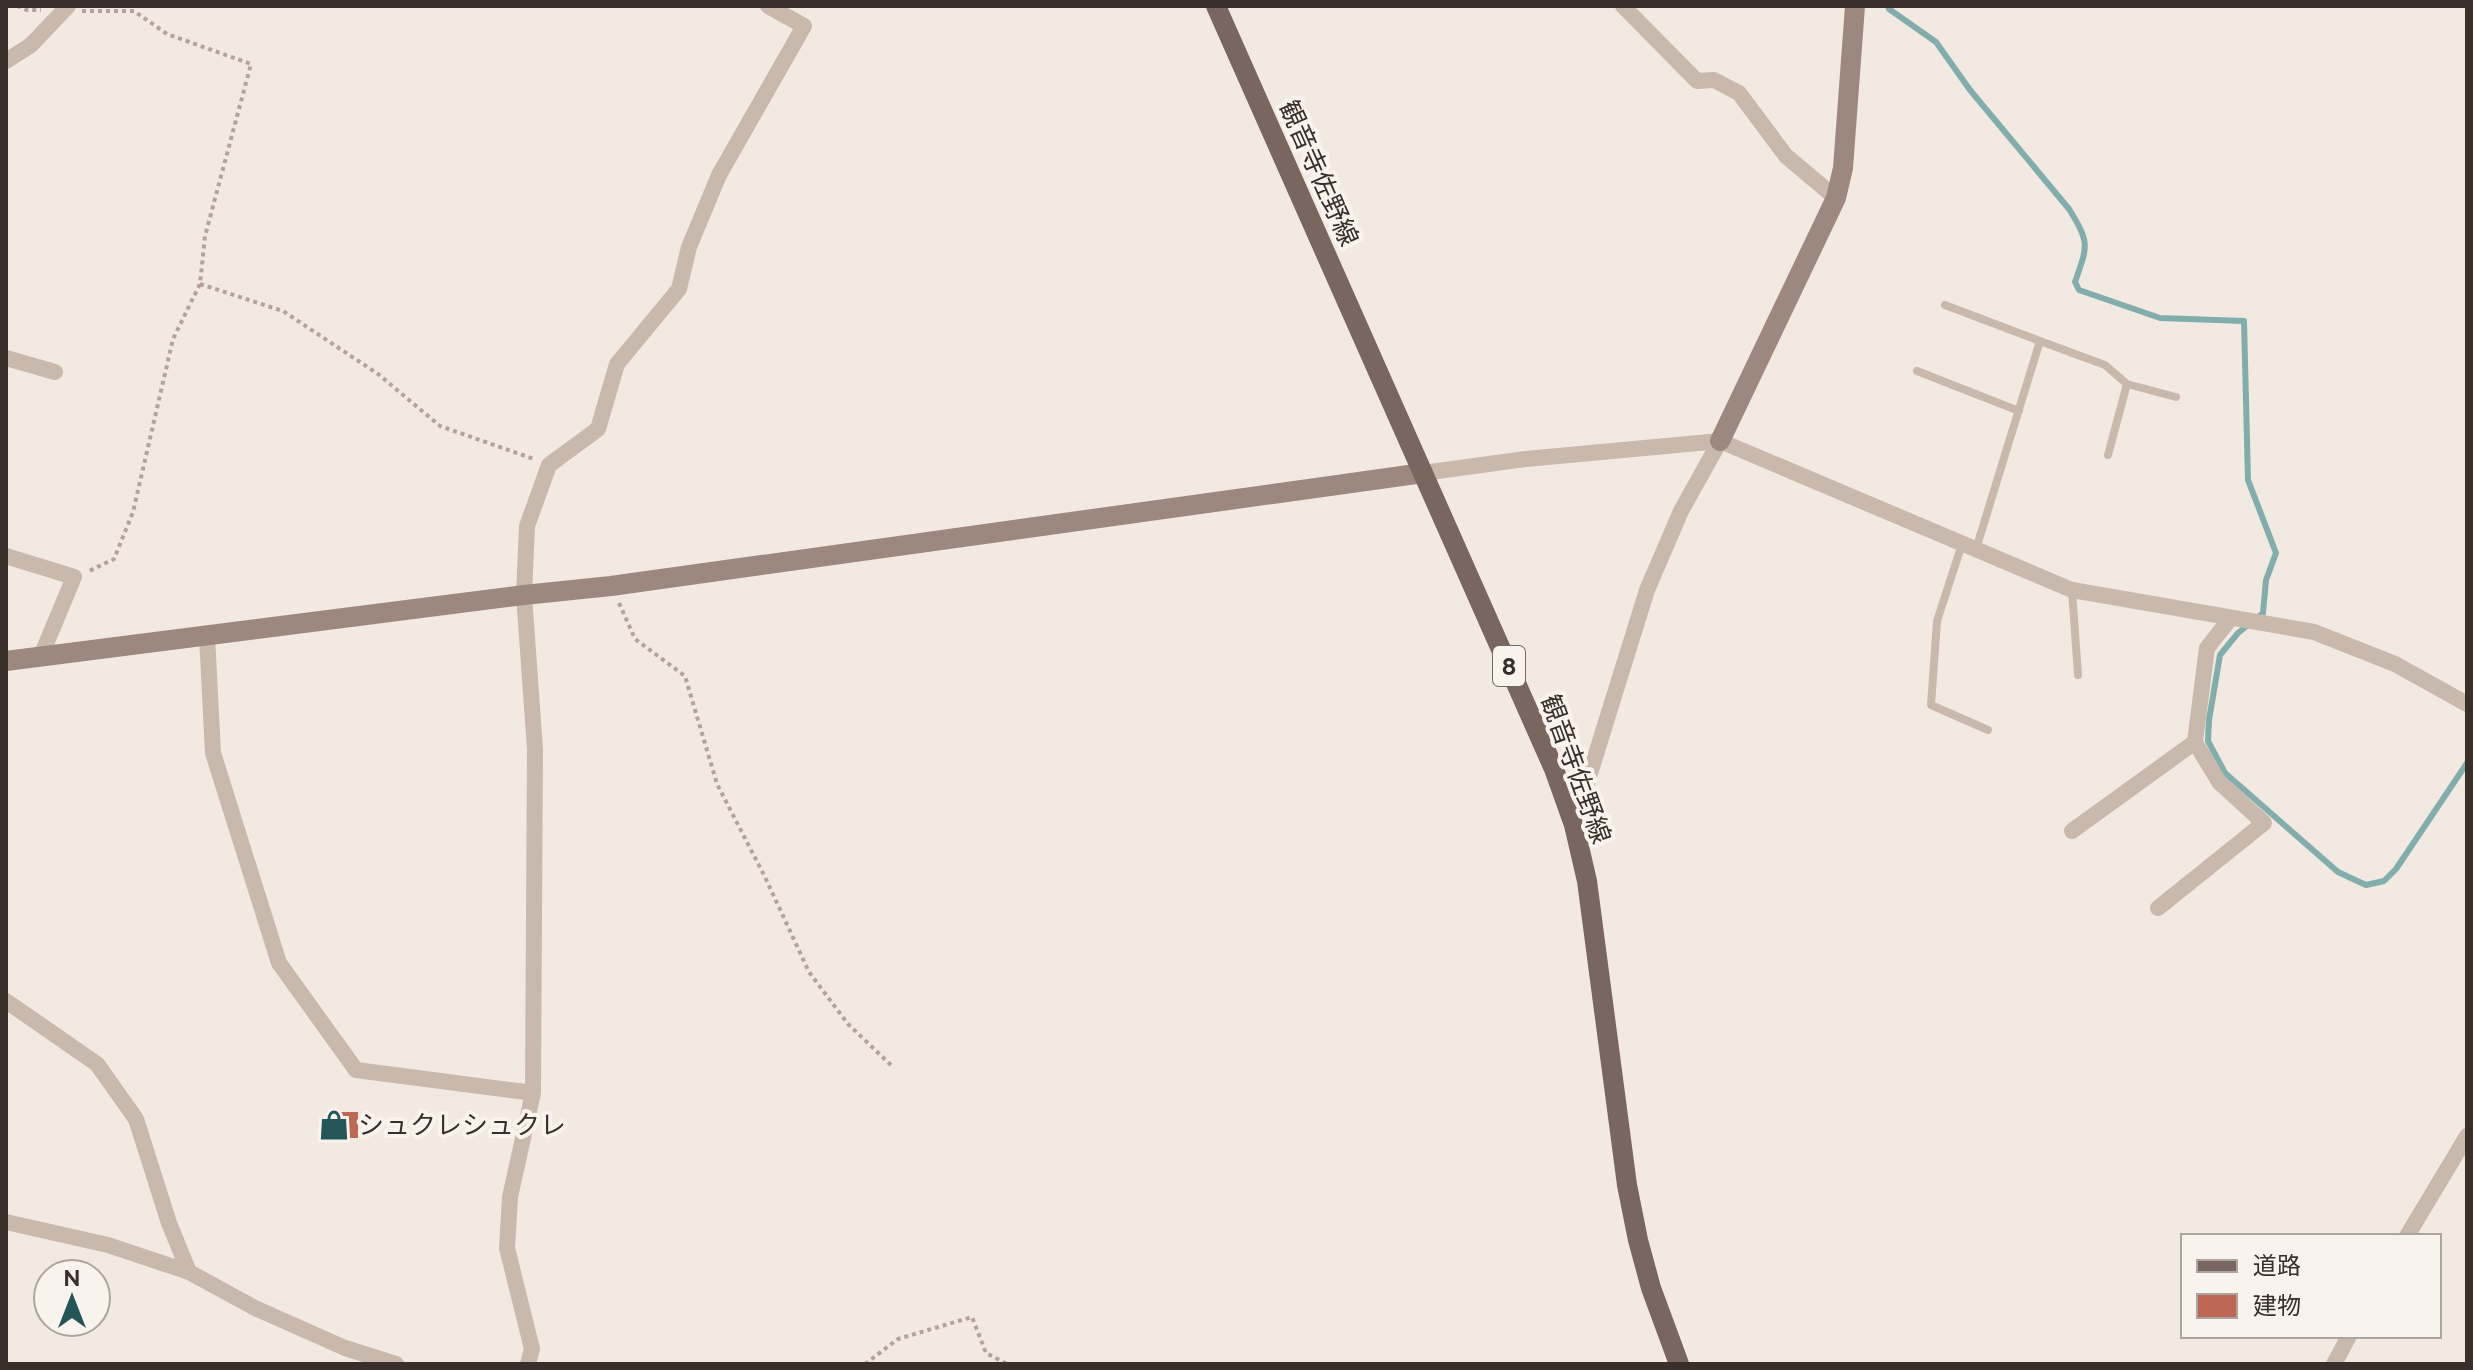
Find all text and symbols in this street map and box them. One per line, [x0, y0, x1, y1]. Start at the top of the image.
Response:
street label: 観音寺佐野線 [1274, 96, 1364, 250]
road number: 8 [1493, 646, 1525, 686]
street label: 観音寺佐野線 [1535, 691, 1617, 847]
shop icon: シュクレシュクレ [317, 1108, 351, 1142]
place label: シュクレシュクレ [358, 1110, 566, 1140]
legend [2181, 1234, 2441, 1338]
text: 道路 [2253, 1251, 2301, 1280]
north arrow [32, 1258, 112, 1338]
text: N [64, 1265, 80, 1291]
text: 建物 [2253, 1291, 2301, 1320]

